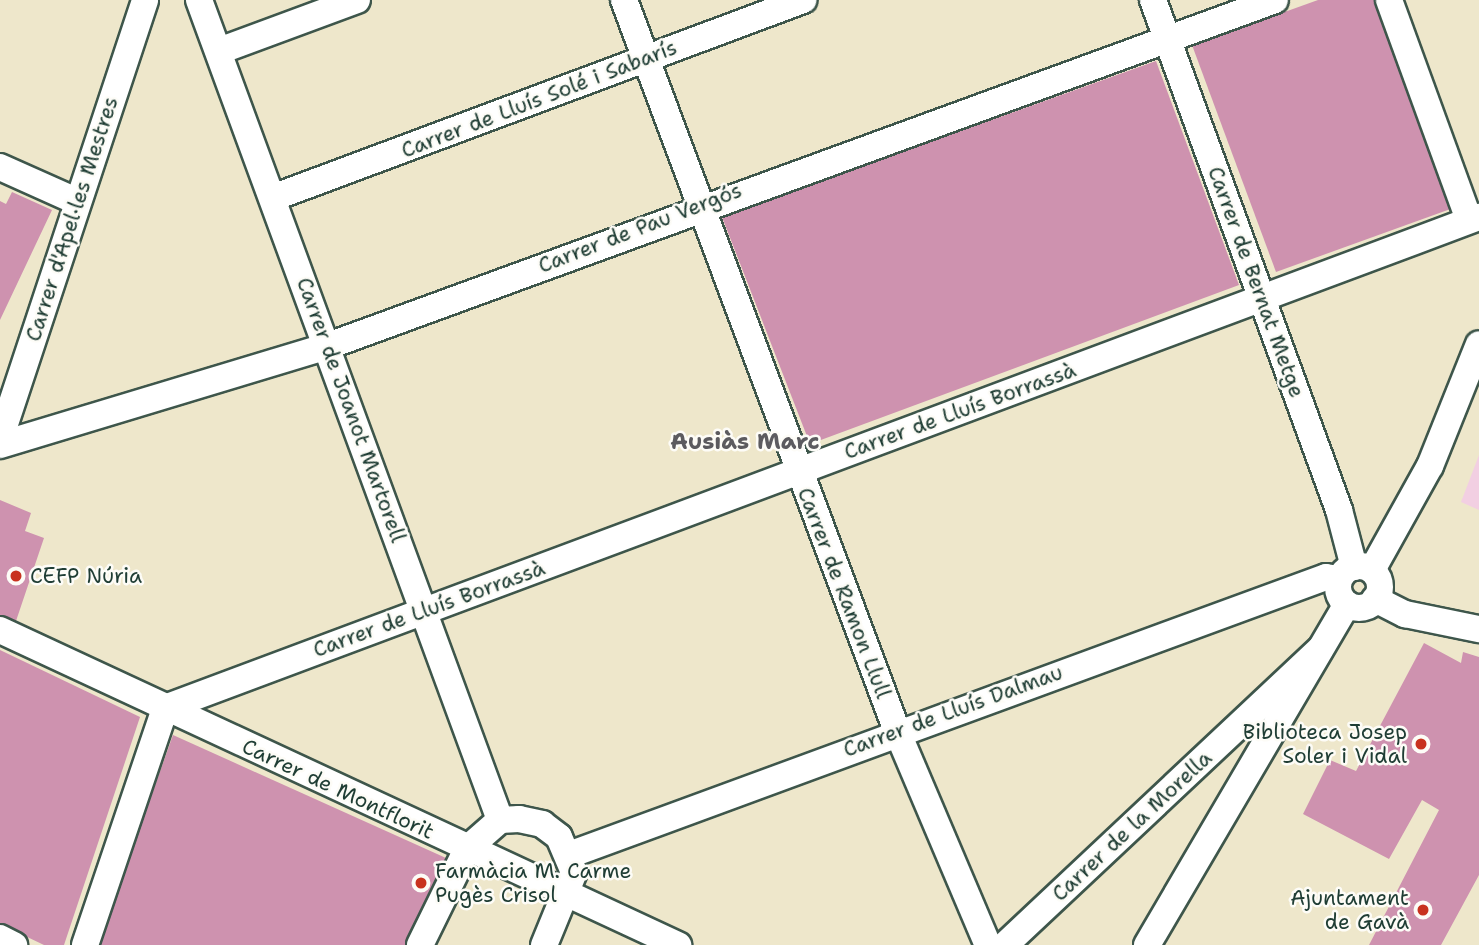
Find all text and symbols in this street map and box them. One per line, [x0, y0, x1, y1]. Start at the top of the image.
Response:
street label: Carrer de Lluís Solé i Sabarís [398, 35, 680, 163]
street label: Carrer d'Apel·les Mestres [21, 94, 123, 344]
street label: Carrer de Bernat Metge [1202, 163, 1310, 401]
street label: Carrer de Pau Vergós [535, 178, 745, 278]
street label: Carrer de Joanot Martorell [291, 274, 411, 546]
street label: Carrer de Lluís Borrassà [841, 357, 1079, 465]
district label: Ausiàs Marc [670, 427, 820, 455]
street label: Carrer de Ramon Llull [792, 484, 896, 702]
street label: Carrer de Lluís Borrassà [310, 555, 548, 663]
place label: CEFP Núria [30, 563, 142, 589]
marker: CEFP Núria [8, 568, 24, 584]
street label: Carrer de Lluís Dalmau [840, 660, 1066, 762]
place label: Biblioteca Josep Soler i Vidal [1243, 719, 1407, 769]
street label: Carrer de Montflorit [238, 733, 438, 845]
marker: Biblioteca Josep Soler i Vidal [1413, 736, 1429, 752]
street label: Carrer de la Morella [1047, 745, 1217, 907]
place label: Farmàcia M. Carme Pugès Crisol [435, 858, 631, 908]
marker: Farmàcia M. Carme Pugès Crisol [413, 875, 429, 891]
place label: Ajuntament de Gavà [1290, 885, 1409, 935]
marker: Ajuntament de Gavà [1415, 902, 1431, 918]

